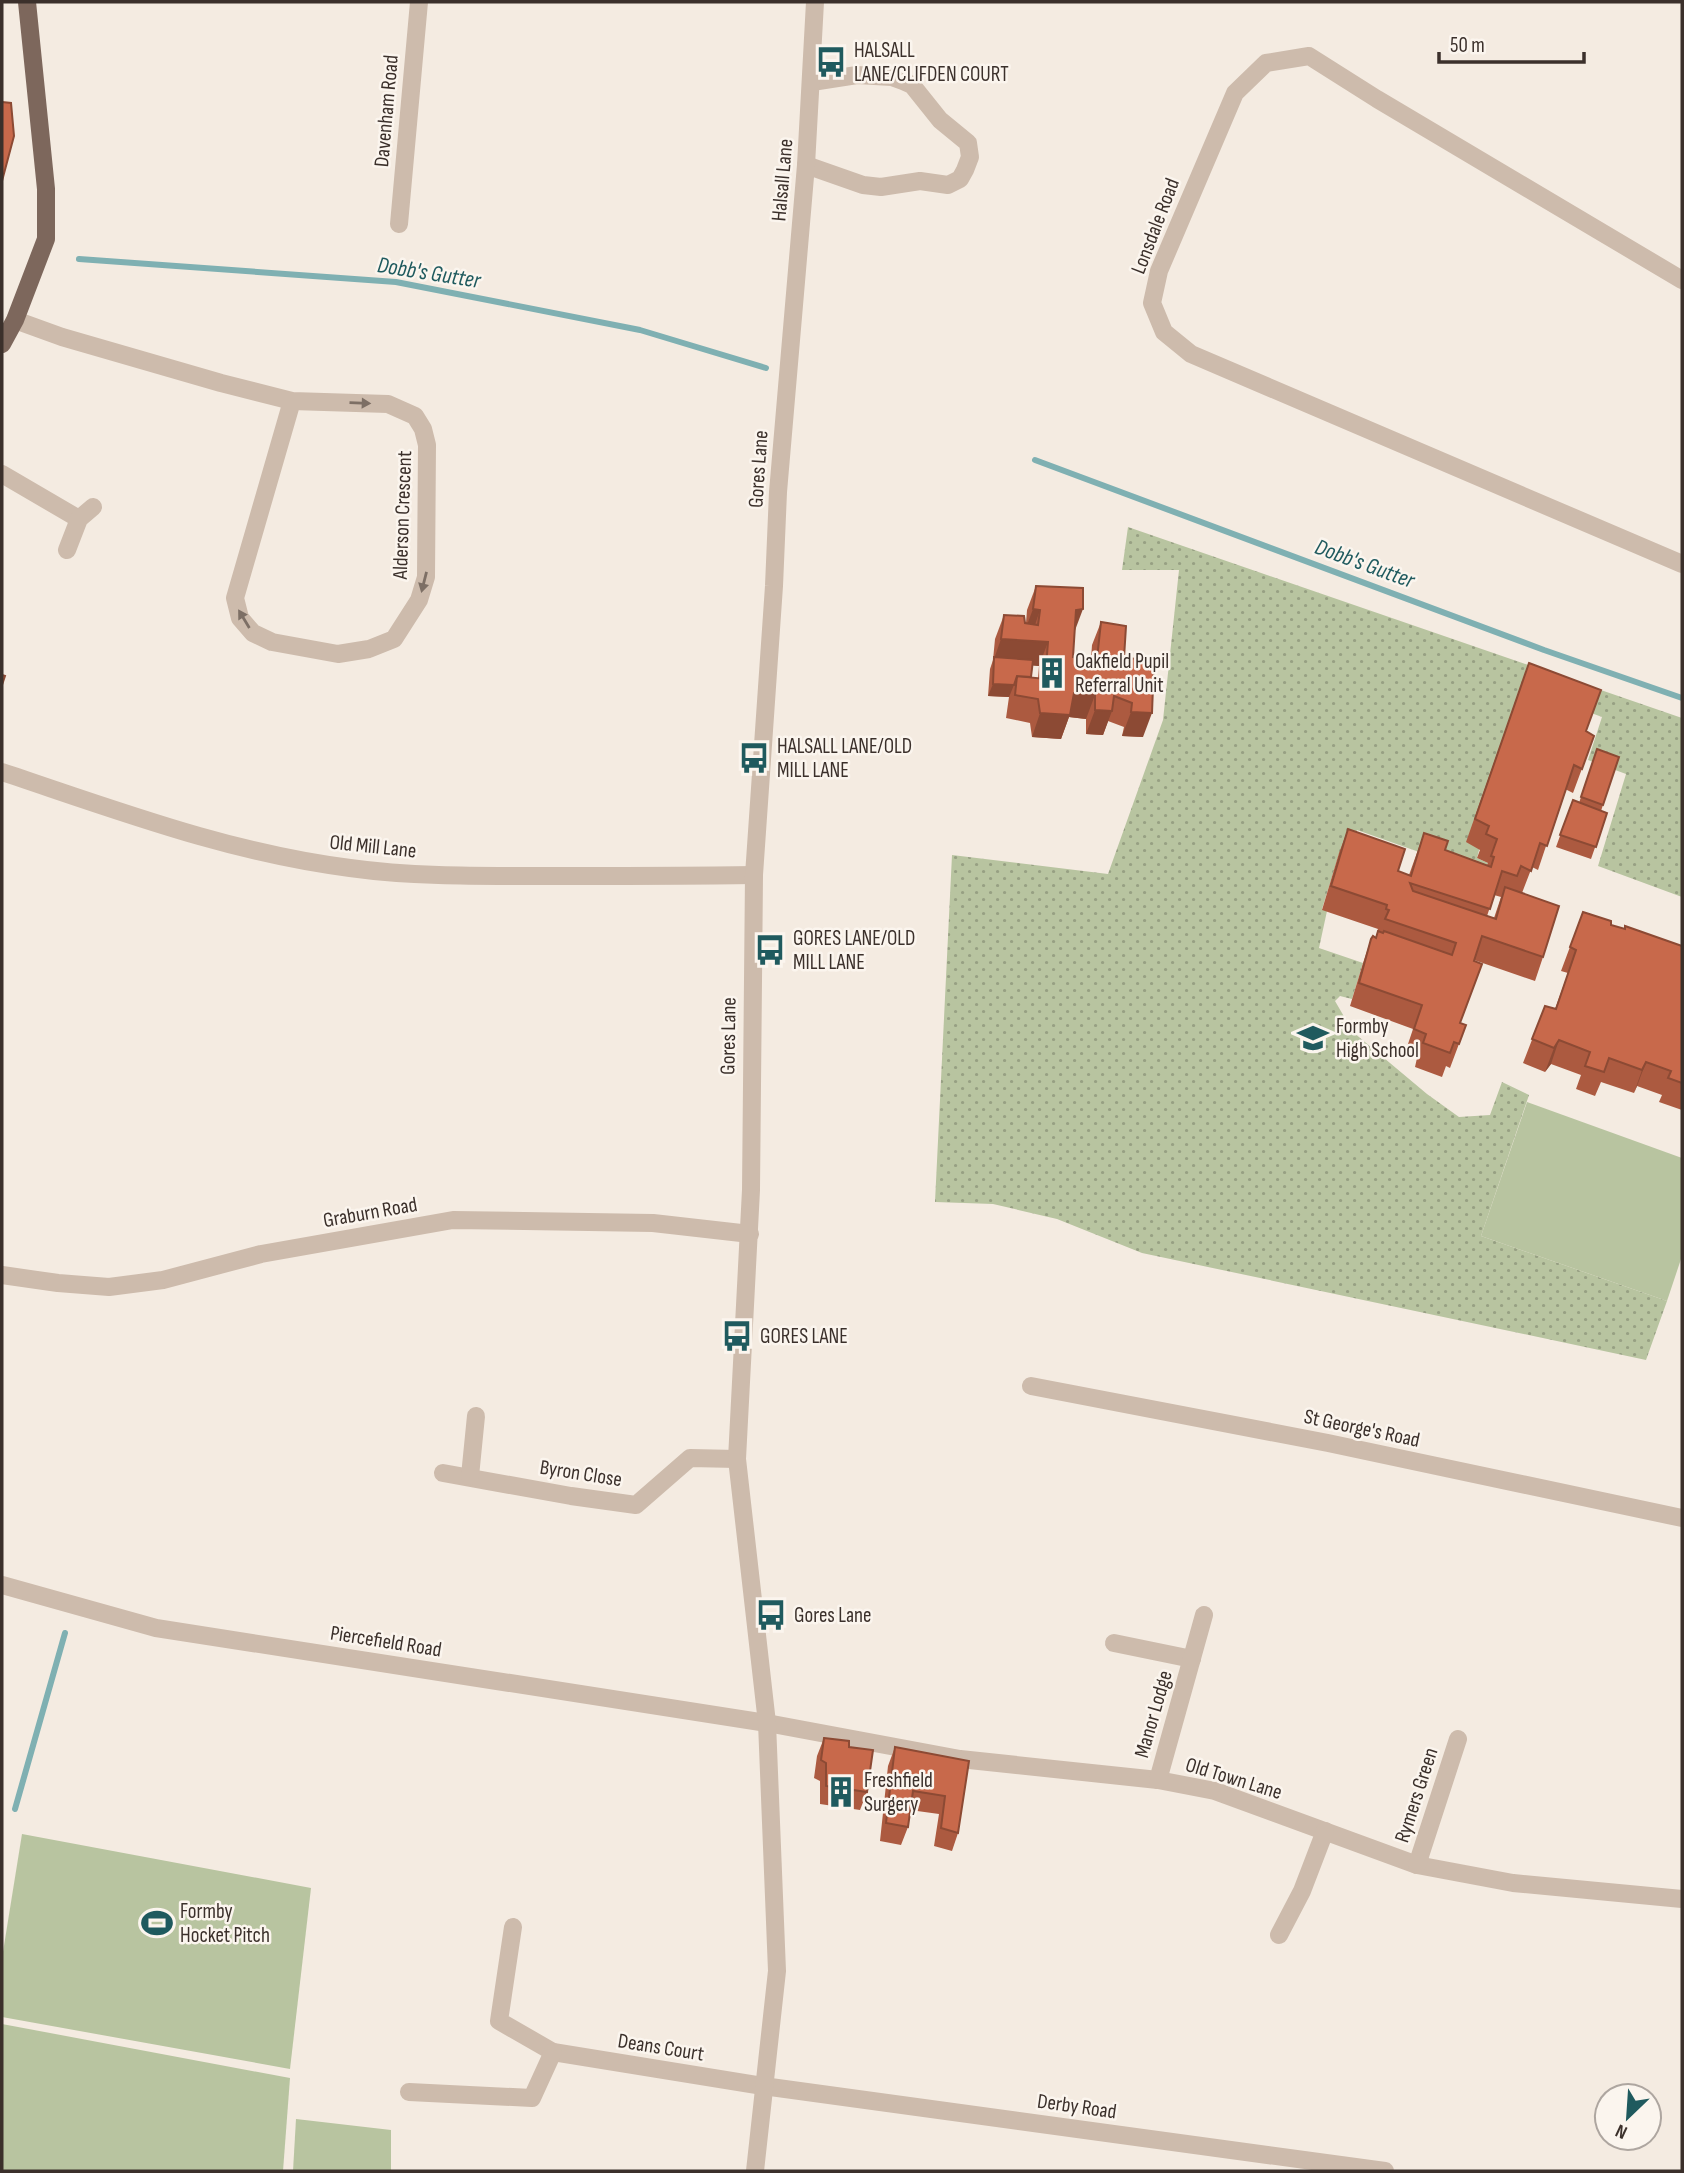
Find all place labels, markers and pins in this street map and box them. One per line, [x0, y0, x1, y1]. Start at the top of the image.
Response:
place label: HALSALL LANE/CLIFDEN COURT [854, 38, 1009, 87]
bus stop icon: HALSALL LANE/CLIFDEN COURT [814, 45, 848, 79]
place label: Oakfield Pupil Referral Unit [1075, 649, 1169, 698]
building icon: Oakfield Pupil Referral Unit [1035, 656, 1069, 690]
place label: HALSALL LANE/OLD MILL LANE [777, 734, 912, 783]
bus stop icon: HALSALL LANE/OLD MILL LANE [737, 741, 771, 775]
place label: GORES LANE/OLD MILL LANE [793, 926, 915, 975]
bus stop icon: GORES LANE/OLD MILL LANE [753, 933, 787, 967]
place label: Formby High School [1336, 1014, 1419, 1063]
school or university icon: Formby High School [1296, 1021, 1330, 1055]
bus stop icon: GORES LANE [720, 1319, 754, 1353]
place label: GORES LANE [760, 1324, 848, 1349]
bus stop icon: Gores Lane [754, 1598, 788, 1632]
place label: Gores Lane [794, 1603, 872, 1628]
place label: Freshfield Surgery [864, 1768, 933, 1817]
building icon: Freshfield Surgery [824, 1775, 858, 1809]
place label: Formby Hocket Pitch [180, 1899, 270, 1948]
sports icon: Formby Hocket Pitch [140, 1906, 174, 1940]

